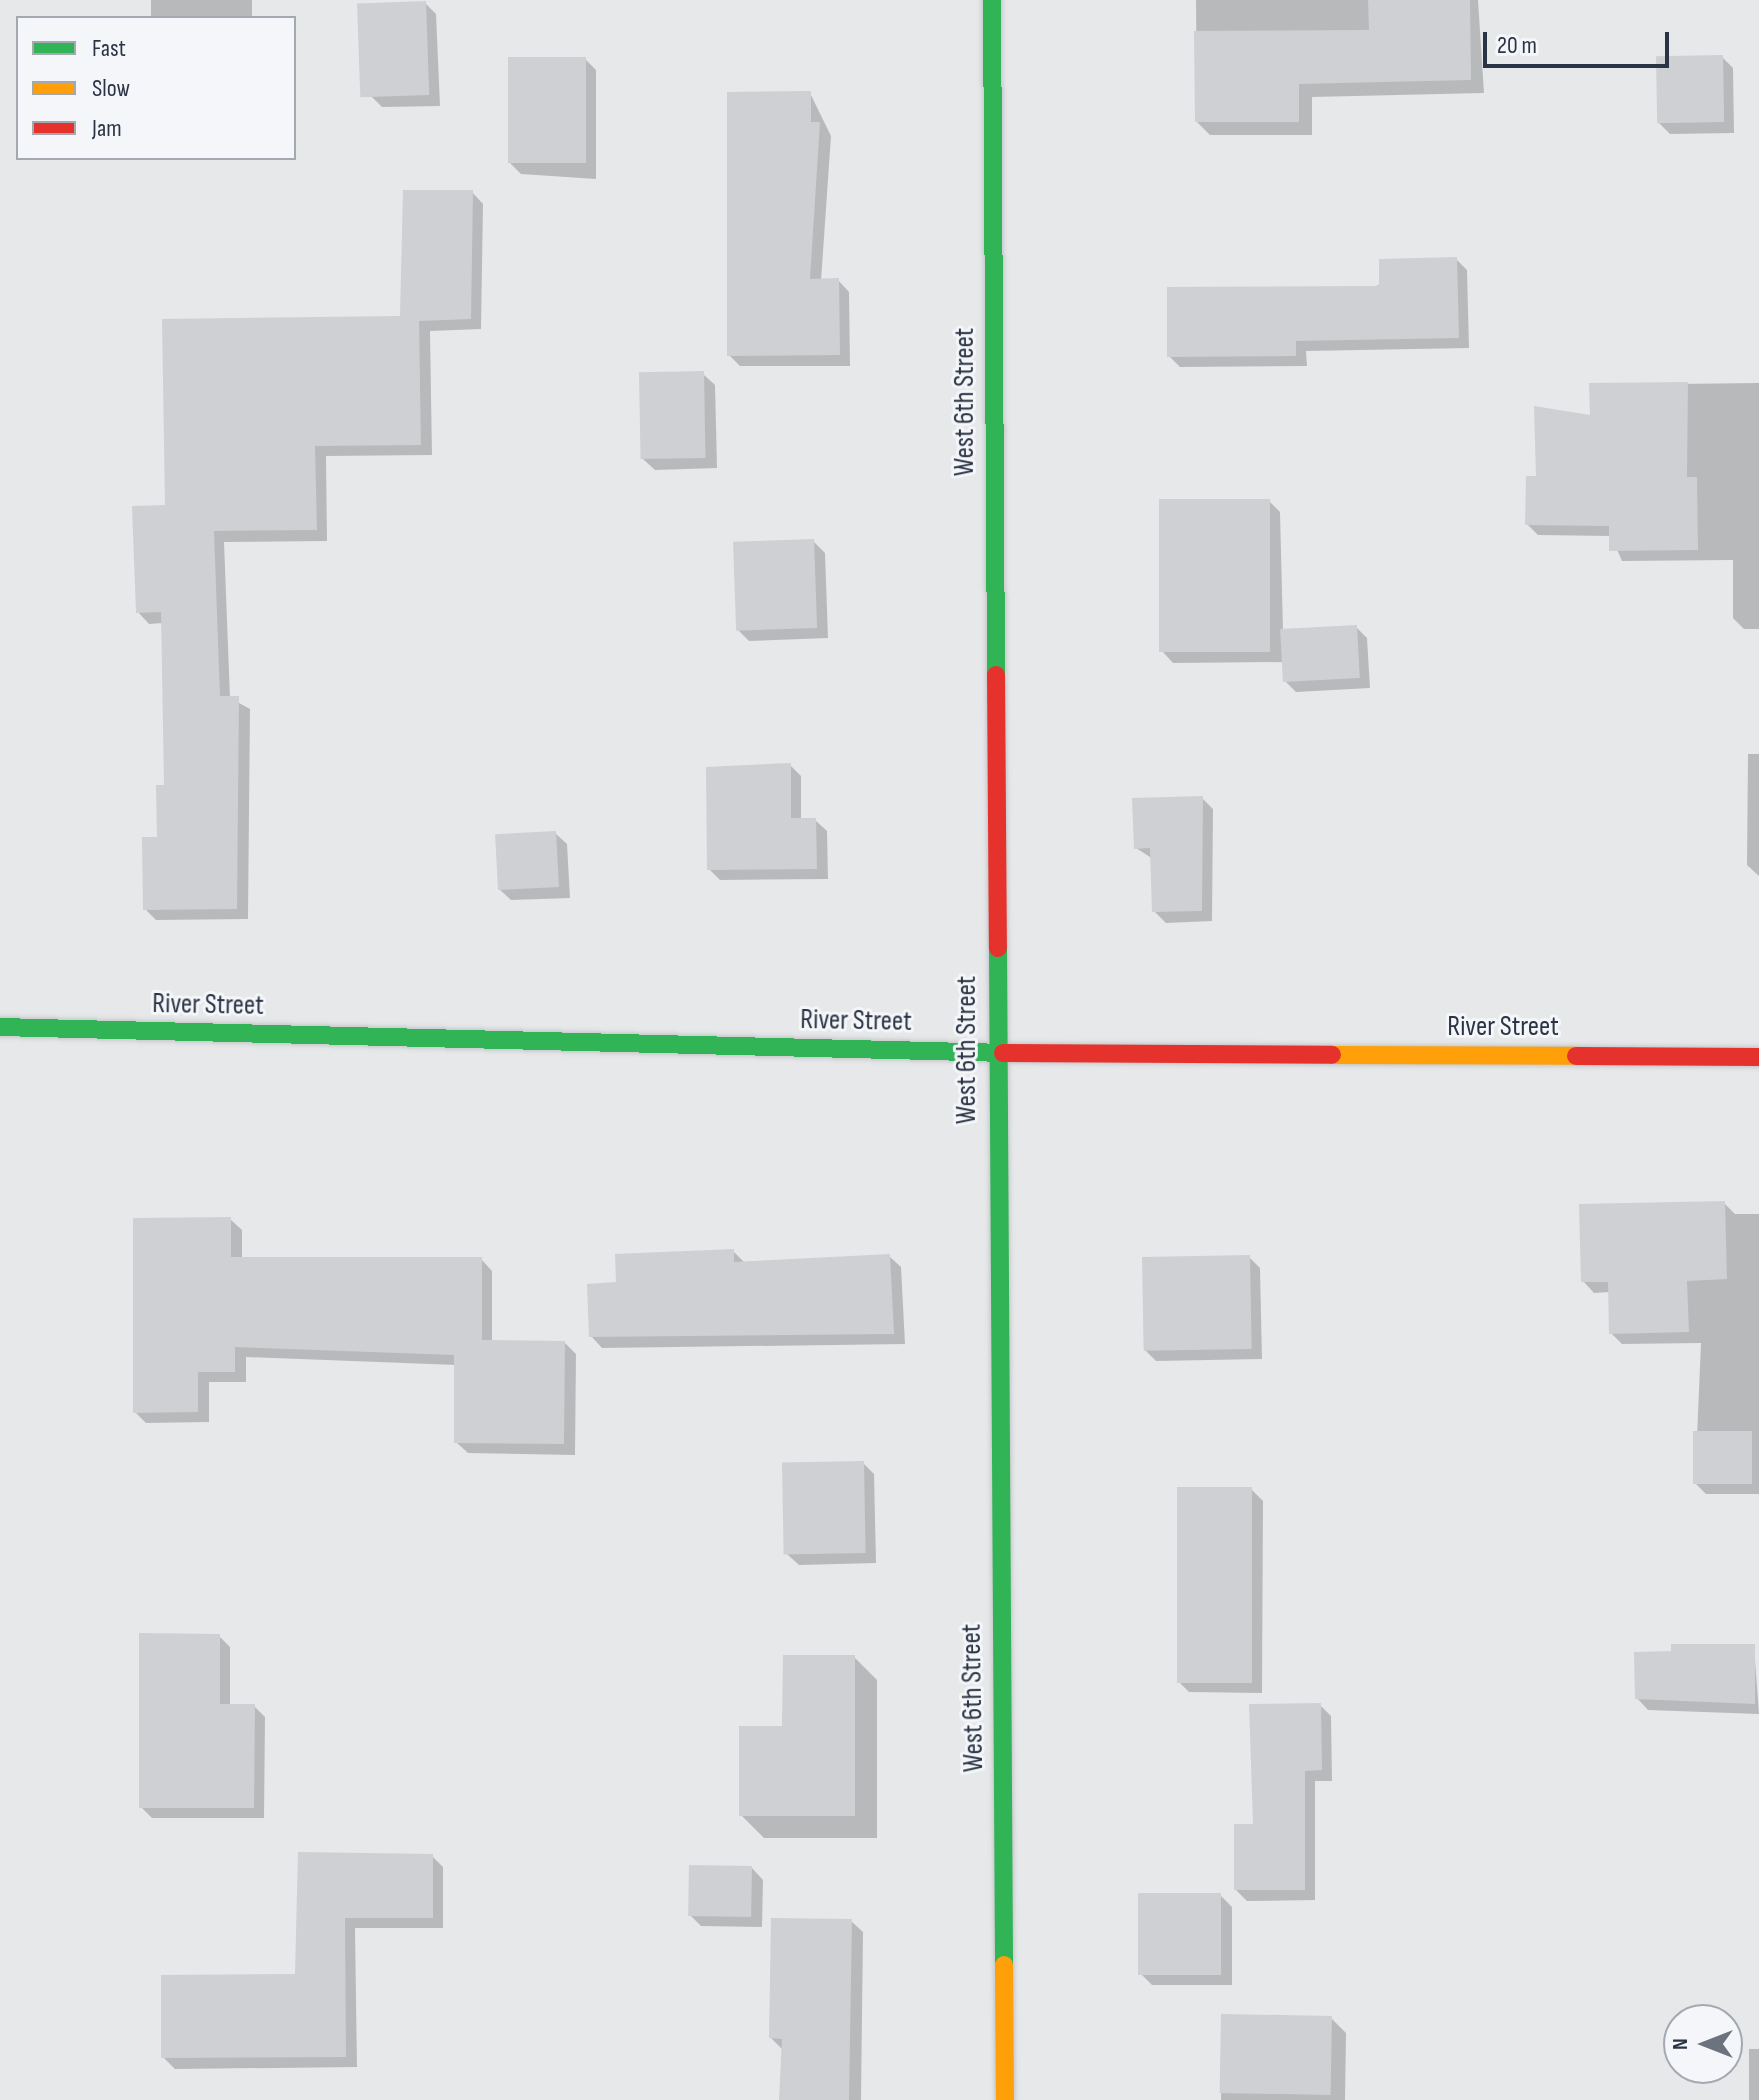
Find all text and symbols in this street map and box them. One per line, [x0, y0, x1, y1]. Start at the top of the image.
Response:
legend [16, 16, 296, 160]
scale bar [1487, 16, 1673, 66]
text: 20 m [1497, 31, 1537, 60]
text: Fast [92, 34, 126, 63]
text: Slow [92, 74, 130, 103]
text: Jam [92, 114, 122, 143]
street label: West 6th Street [948, 328, 982, 476]
street label: West 6th Street [950, 976, 984, 1124]
street label: River Street [152, 987, 264, 1023]
street label: River Street [800, 1003, 912, 1039]
street label: River Street [1447, 1010, 1559, 1044]
street label: West 6th Street [955, 1624, 991, 1772]
north arrow [1663, 2004, 1743, 2084]
text: N [1667, 2038, 1694, 2050]

